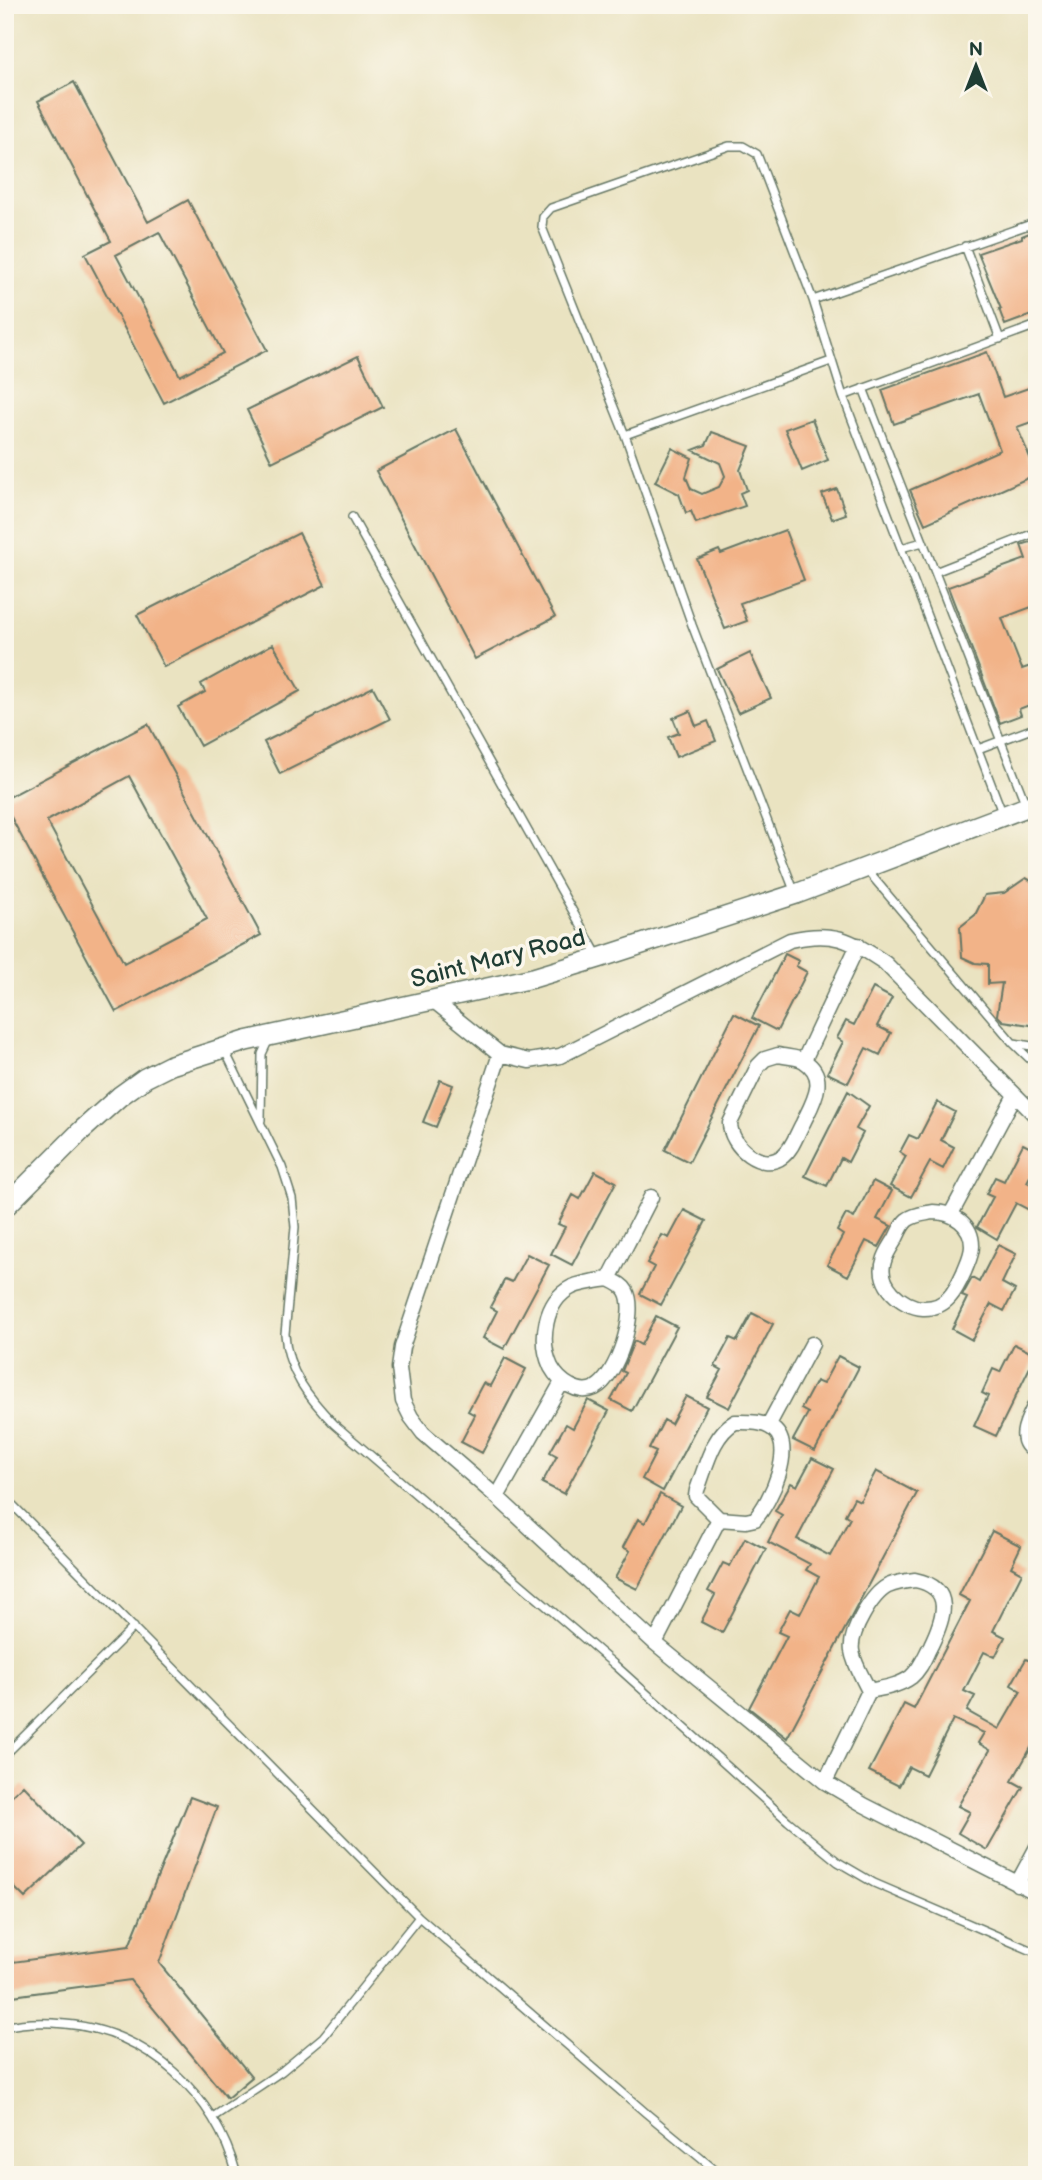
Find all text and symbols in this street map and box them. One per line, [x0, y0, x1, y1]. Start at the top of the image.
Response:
north arrow [940, 32, 1010, 102]
text: N [969, 39, 983, 62]
street label: Saint Mary Road [408, 923, 589, 994]

